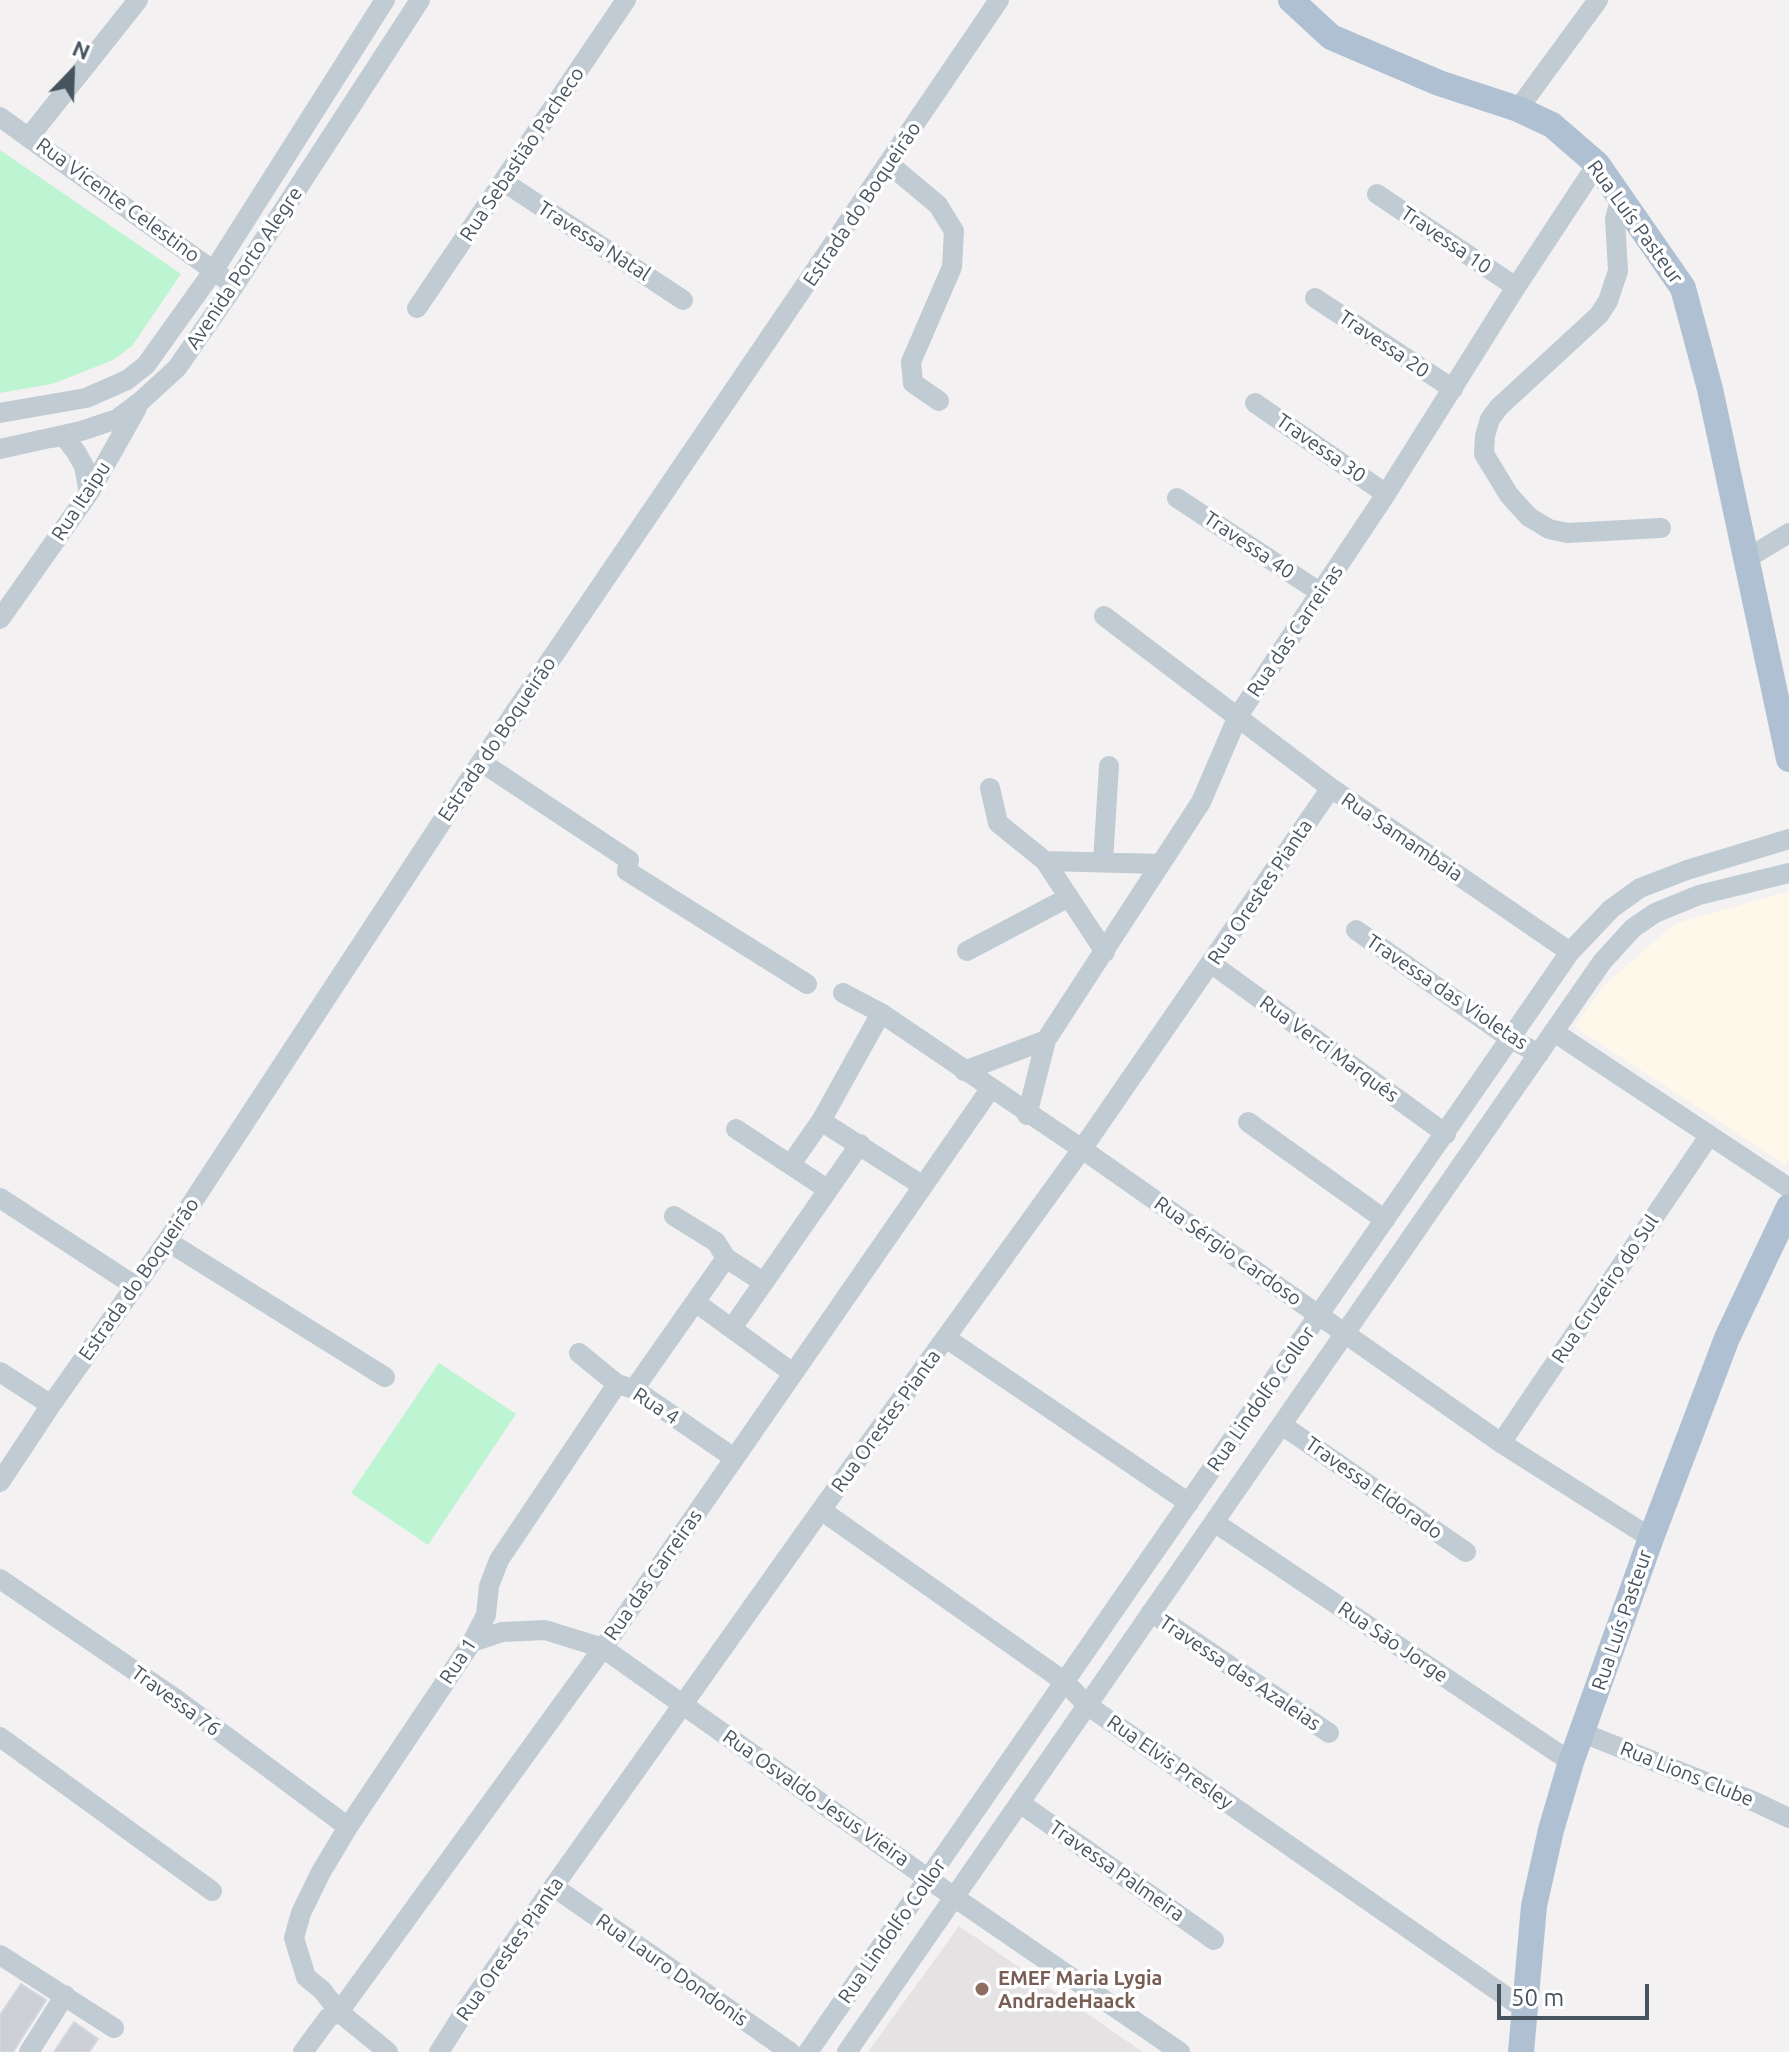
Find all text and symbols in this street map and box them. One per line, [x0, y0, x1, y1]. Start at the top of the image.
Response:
north arrow [32, 32, 112, 112]
text: N [69, 35, 94, 64]
street label: Rua Sebastião Pacheco [455, 62, 589, 246]
street label: Estrada do Boqueirão [798, 117, 926, 291]
street label: Rua Vicente Celestino [32, 133, 204, 267]
street label: Rua Luís Pasteur [1582, 155, 1688, 289]
street label: Avenida Porto Alegre [181, 182, 307, 354]
street label: Travessa Natal [533, 196, 655, 286]
street label: Travessa 10 [1396, 201, 1496, 279]
street label: Travessa 20 [1334, 305, 1434, 383]
street label: Travessa 30 [1272, 408, 1370, 488]
street label: Rua Itaipu [46, 457, 116, 545]
street label: Travessa 40 [1199, 506, 1299, 584]
street label: Rua das Carreiras [1242, 560, 1348, 702]
street label: Estrada do Boqueirão [433, 652, 561, 826]
street label: Rua Samambaia [1337, 788, 1467, 886]
street label: Rua Orestes Pianta [1202, 815, 1318, 969]
street label: Travessa das Violetas [1362, 929, 1532, 1055]
street label: Rua Verci Marquês [1255, 990, 1403, 1108]
street label: Rua Sérgio Cardoso [1150, 1191, 1306, 1311]
street label: Estrada do Boqueirão [74, 1193, 204, 1365]
street label: Rua Cruzeiro do Sul [1546, 1210, 1664, 1368]
street label: Rua Lindolfo Collor [1202, 1322, 1320, 1476]
street label: Rua Orestes Pianta [826, 1345, 946, 1497]
street label: Rua 4 [628, 1382, 684, 1430]
street label: Travessa Eldorado [1301, 1432, 1447, 1544]
street label: Rua das Carreiras [599, 1505, 707, 1645]
street label: Rua Luís Pasteur [1587, 1547, 1657, 1693]
street label: Rua São Jorge [1333, 1596, 1453, 1688]
street label: Travessa das Azaleias [1155, 1610, 1325, 1736]
street label: Rua 1 [434, 1633, 482, 1689]
street label: Travessa 76 [127, 1661, 225, 1741]
street label: Rua Elvis Presley [1102, 1710, 1238, 1814]
street label: Rua Osvaldo Jesus Vieira [718, 1724, 914, 1872]
street label: Rua Lions Clube [1617, 1736, 1757, 1812]
street label: Travessa Palmeira [1045, 1815, 1189, 1927]
street label: Rua Lindolfo Collor [833, 1854, 951, 2008]
street label: Rua Orestes Pianta [451, 1872, 569, 2026]
street label: Rua Lauro Dondonis [591, 1909, 753, 2031]
place label: EMEF Maria Lygia AndradeHaack [998, 1966, 1162, 2013]
scale bar [1501, 1968, 1653, 2018]
marker: EMEF Maria Lygia AndradeHaack [973, 1980, 991, 1998]
text: 50 m [1511, 1984, 1564, 2011]

